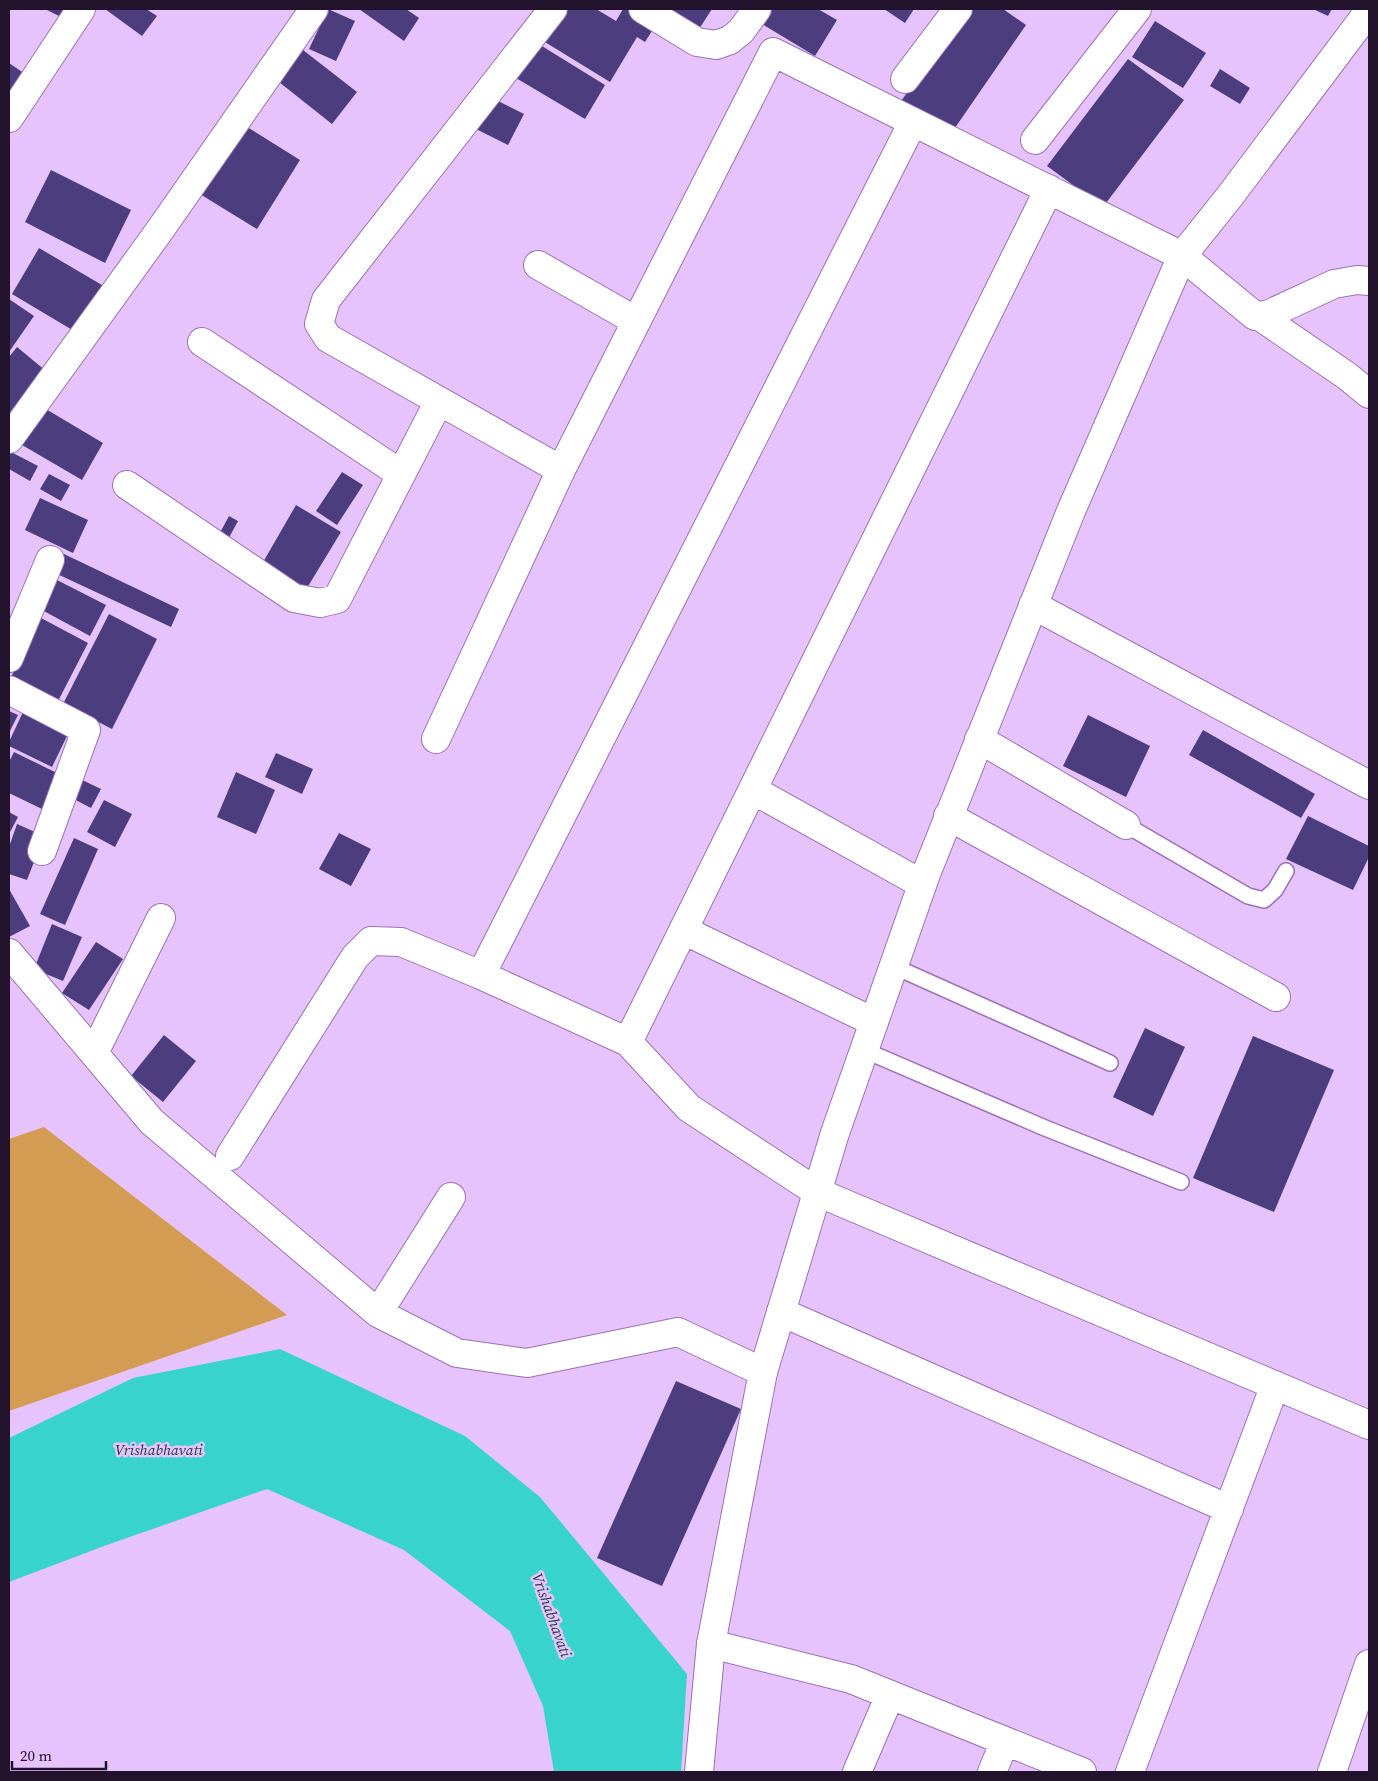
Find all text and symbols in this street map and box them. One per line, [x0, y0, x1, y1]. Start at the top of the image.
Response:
water label: Vrishabhavati [115, 1439, 203, 1460]
water label: Vrishabhavati [527, 1570, 577, 1660]
scale bar [12, 1738, 106, 1770]
text: 20 m [20, 1745, 52, 1766]

